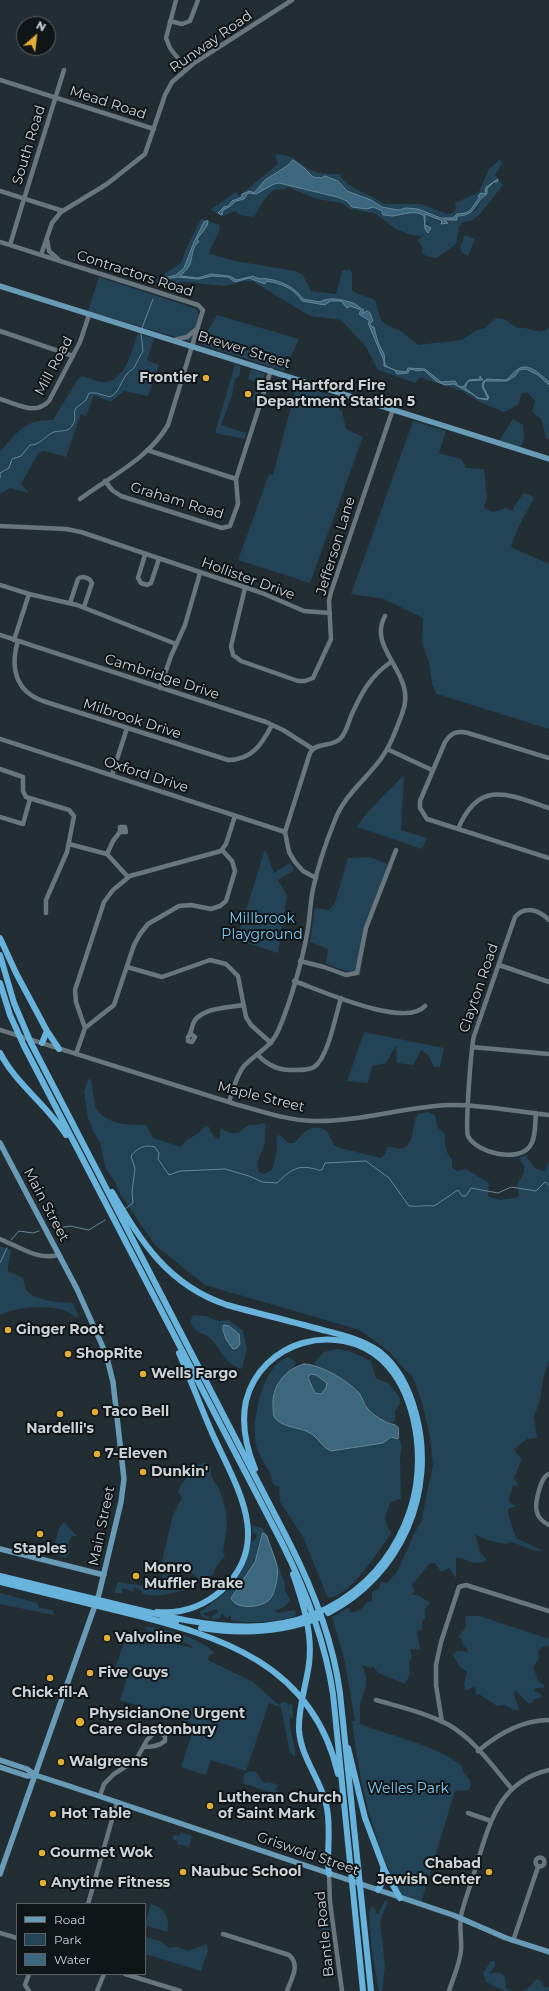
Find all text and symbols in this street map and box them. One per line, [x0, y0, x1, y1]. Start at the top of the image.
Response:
street label: Runway Road [167, 7, 255, 77]
north arrow [16, 16, 56, 56]
text: N [34, 18, 48, 35]
street label: Mead Road [68, 83, 148, 123]
street label: South Road [9, 103, 49, 187]
street label: Contractors Road [75, 247, 195, 301]
street label: Brewer Street [195, 328, 293, 372]
street label: Mill Road [31, 333, 77, 399]
place label: Frontier [139, 370, 198, 386]
marker: Frontier [201, 373, 211, 383]
place label: East Hartford Fire Department Station 5 [256, 378, 415, 410]
marker: East Hartford Fire Department Station 5 [243, 389, 253, 399]
street label: Graham Road [128, 479, 226, 523]
street label: Jefferson Lane [313, 495, 359, 597]
street label: Hollister Drive [199, 554, 297, 604]
street label: Cambridge Drive [103, 651, 221, 703]
street label: Milbrook Drive [81, 695, 183, 743]
street label: Oxford Drive [102, 753, 190, 797]
park label: Millbrook Playground [221, 911, 303, 944]
street label: Clayton Road [456, 941, 502, 1035]
street label: Maple Street [216, 1078, 306, 1116]
street label: Main Street [20, 1165, 72, 1245]
place label: Ginger Root [16, 1322, 104, 1338]
marker: Ginger Root [3, 1325, 13, 1335]
place label: ShopRite [76, 1346, 143, 1362]
marker: ShopRite [63, 1349, 73, 1359]
place label: Wells Fargo [151, 1366, 237, 1382]
marker: Wells Fargo [138, 1369, 148, 1379]
place label: Taco Bell [103, 1404, 169, 1420]
marker: Taco Bell [90, 1407, 100, 1417]
marker: Nardelli's [55, 1409, 65, 1419]
place label: Nardelli's [26, 1421, 94, 1437]
place label: 7-Eleven [105, 1446, 167, 1462]
marker: 7-Eleven [92, 1449, 102, 1459]
place label: Dunkin' [151, 1464, 208, 1480]
marker: Dunkin' [138, 1467, 148, 1477]
street label: Main Street [85, 1485, 119, 1567]
marker: Staples [35, 1529, 45, 1539]
place label: Staples [13, 1541, 67, 1557]
place label: Monro Muffler Brake [144, 1560, 243, 1592]
marker: Monro Muffler Brake [131, 1571, 141, 1581]
place label: Valvoline [115, 1630, 182, 1646]
marker: Valvoline [102, 1633, 112, 1643]
place label: Five Guys [98, 1665, 168, 1681]
marker: Five Guys [85, 1668, 95, 1678]
marker: Chick-fil-A [45, 1673, 55, 1683]
place label: Chick-fil-A [12, 1685, 88, 1701]
place label: PhysicianOne Urgent Care Glastonbury [89, 1706, 245, 1738]
marker: PhysicianOne Urgent Care Glastonbury [74, 1716, 86, 1728]
place label: Walgreens [69, 1754, 148, 1770]
marker: Walgreens [56, 1757, 66, 1767]
park label: Welles Park [367, 1781, 449, 1797]
place label: Lutheran Church of Saint Mark [218, 1790, 342, 1822]
marker: Lutheran Church of Saint Mark [205, 1801, 215, 1811]
place label: Hot Table [61, 1806, 131, 1822]
marker: Hot Table [48, 1809, 58, 1819]
street label: Griswold Street [255, 1829, 361, 1879]
place label: Gourmet Wok [50, 1845, 153, 1861]
marker: Gourmet Wok [37, 1848, 47, 1858]
place label: Chabad Jewish Center [377, 1856, 481, 1888]
place label: Naubuc School [191, 1864, 302, 1880]
marker: Naubuc School [178, 1867, 188, 1877]
marker: Chabad Jewish Center [484, 1867, 494, 1877]
place label: Anytime Fitness [51, 1875, 170, 1891]
marker: Anytime Fitness [38, 1878, 48, 1888]
street label: Bantle Road [312, 1890, 338, 1978]
legend [16, 1903, 146, 1975]
text: Road [54, 1912, 85, 1927]
text: Park [54, 1932, 81, 1947]
text: Water [54, 1952, 90, 1967]

